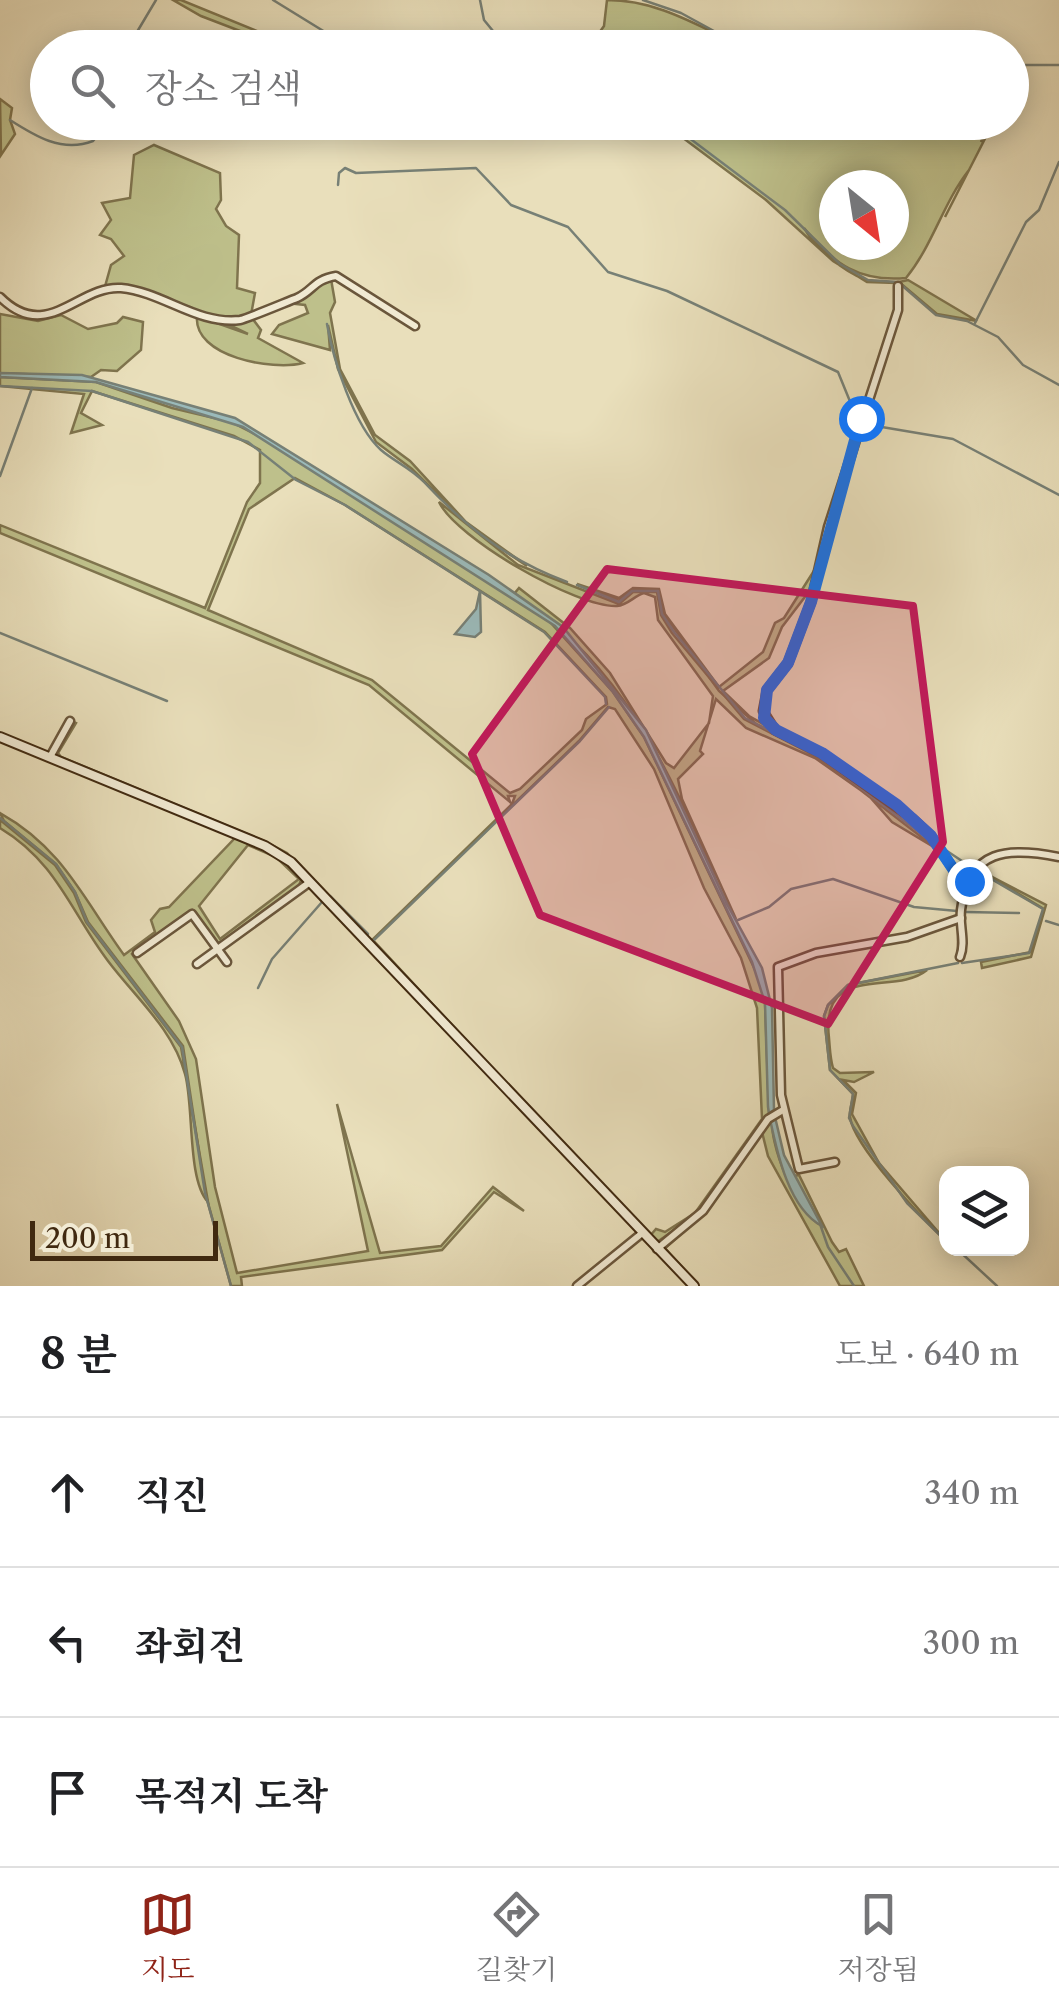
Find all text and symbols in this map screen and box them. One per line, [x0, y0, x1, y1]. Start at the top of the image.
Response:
search box [30, 30, 1029, 140]
icon: search [65, 58, 120, 113]
text: 장소 검색 [145, 65, 302, 112]
north arrow [819, 170, 909, 260]
route start [839, 396, 885, 442]
route end [947, 859, 993, 905]
map controls [939, 1166, 1029, 1256]
button: layers [939, 1166, 1029, 1256]
scale bar [30, 1216, 218, 1260]
text: 200 m [45, 1221, 130, 1255]
text: 8 분 [40, 1328, 117, 1380]
text: 도보 · 640 m [835, 1334, 1019, 1373]
icon: ahead [40, 1465, 95, 1520]
text: 직진 [135, 1472, 208, 1519]
text: 340 m [924, 1473, 1019, 1512]
icon: left [40, 1615, 95, 1670]
text: 좌회전 [135, 1622, 245, 1669]
text: 300 m [922, 1623, 1019, 1662]
icon: arrive [40, 1765, 95, 1820]
text: 목적지 도착 [135, 1772, 328, 1819]
tab: 지도 [140, 1887, 195, 1987]
tab: 길찾기 [476, 1887, 557, 1987]
tab: 저장됨 [838, 1887, 919, 1987]

